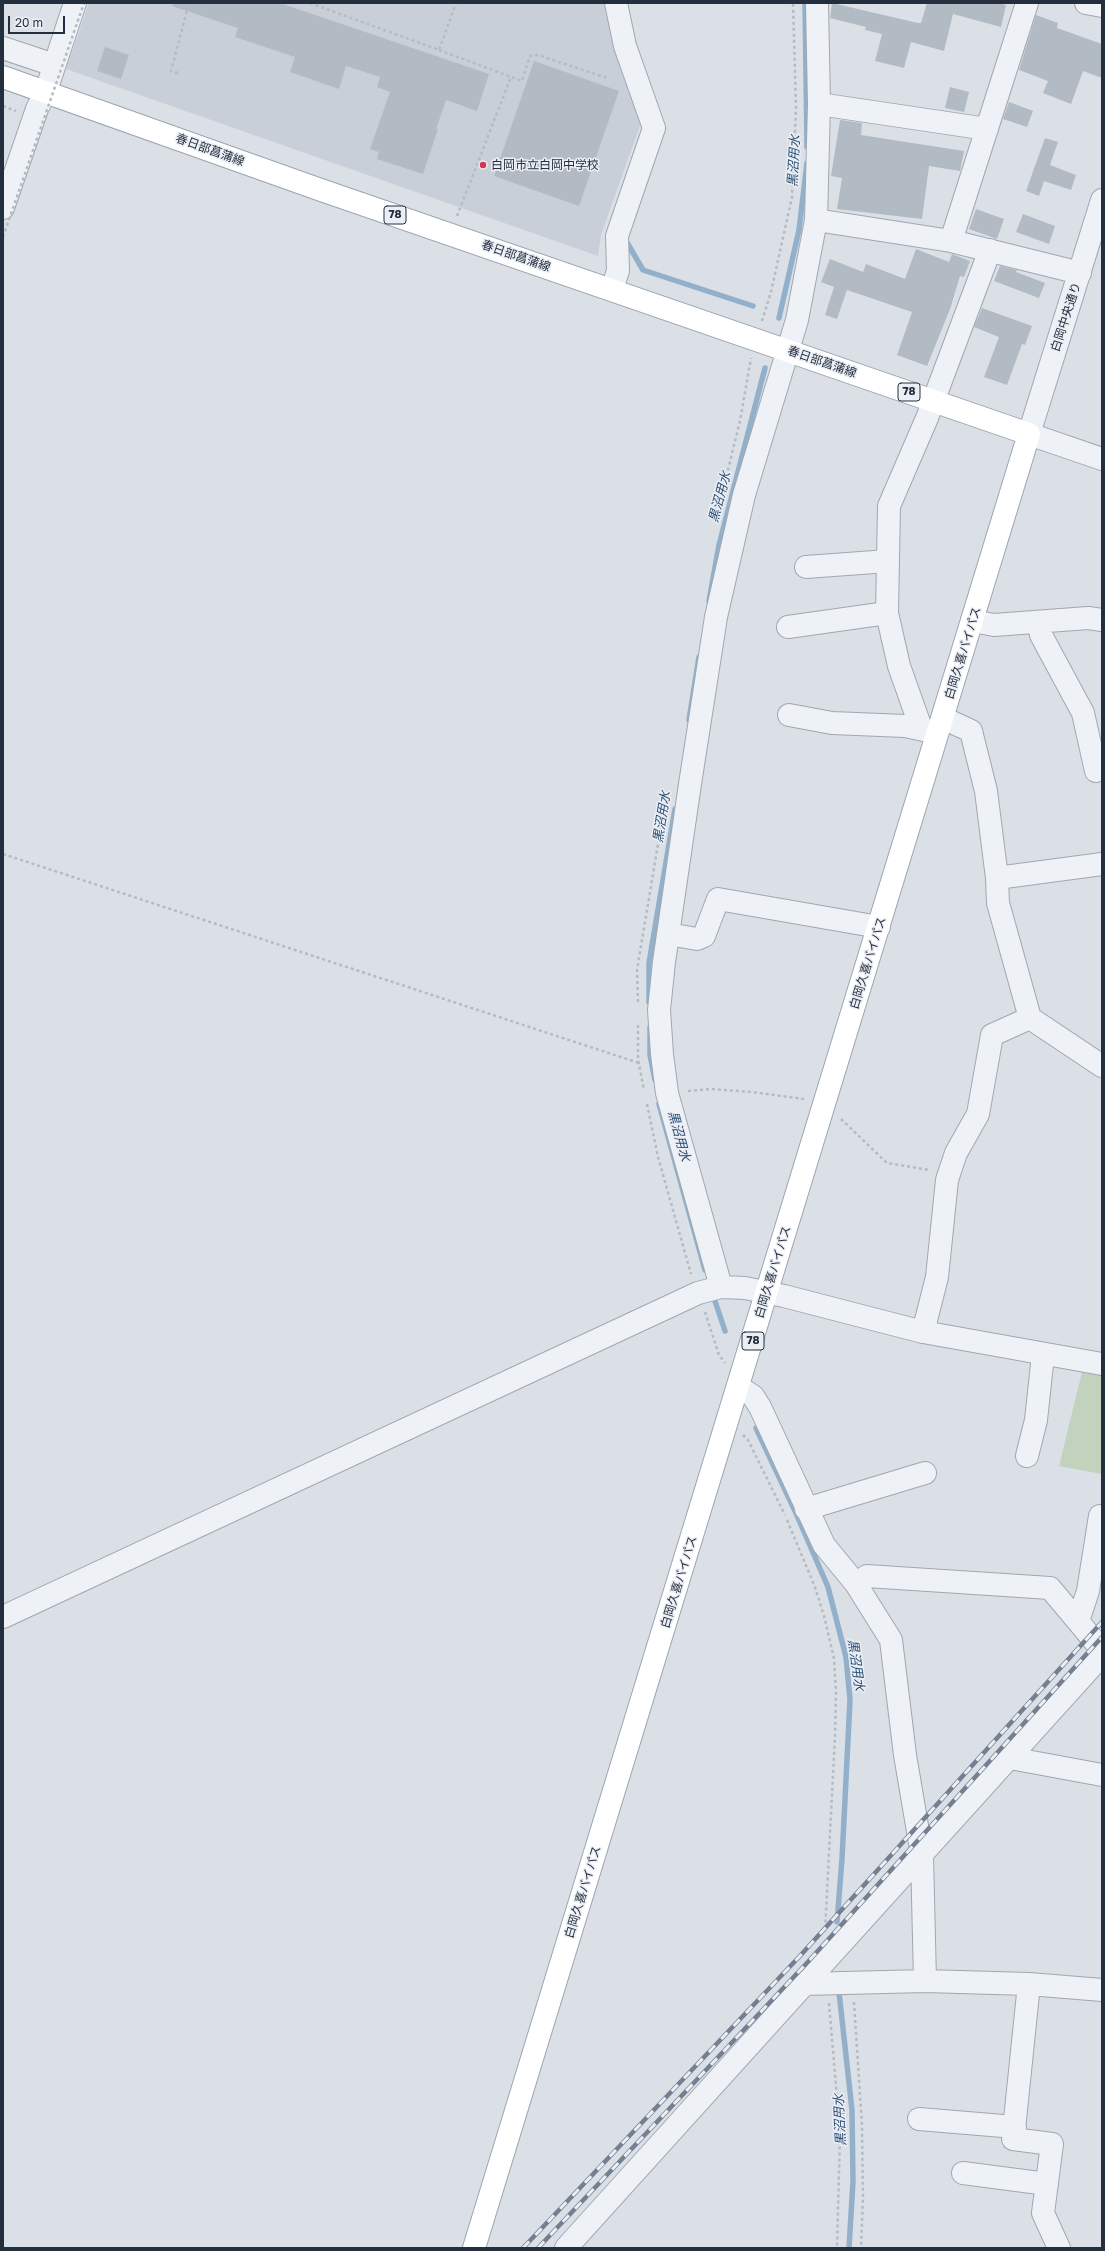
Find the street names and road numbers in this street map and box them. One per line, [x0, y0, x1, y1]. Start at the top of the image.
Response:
street label: 春日部菖蒲線 [174, 131, 246, 169]
road number: 78 [384, 206, 406, 224]
street label: 春日部菖蒲線 [480, 237, 552, 275]
street label: 白岡中央通り [1048, 281, 1084, 353]
street label: 春日部菖蒲線 [786, 343, 858, 381]
road number: 78 [898, 383, 920, 401]
street label: 白岡久喜バイパス [942, 605, 984, 701]
street label: 白岡久喜バイパス [847, 915, 889, 1011]
street label: 白岡久喜バイパス [752, 1224, 794, 1320]
road number: 78 [742, 1332, 764, 1350]
street label: 白岡久喜バイパス [658, 1534, 700, 1630]
street label: 白岡久喜バイパス [562, 1844, 604, 1940]

